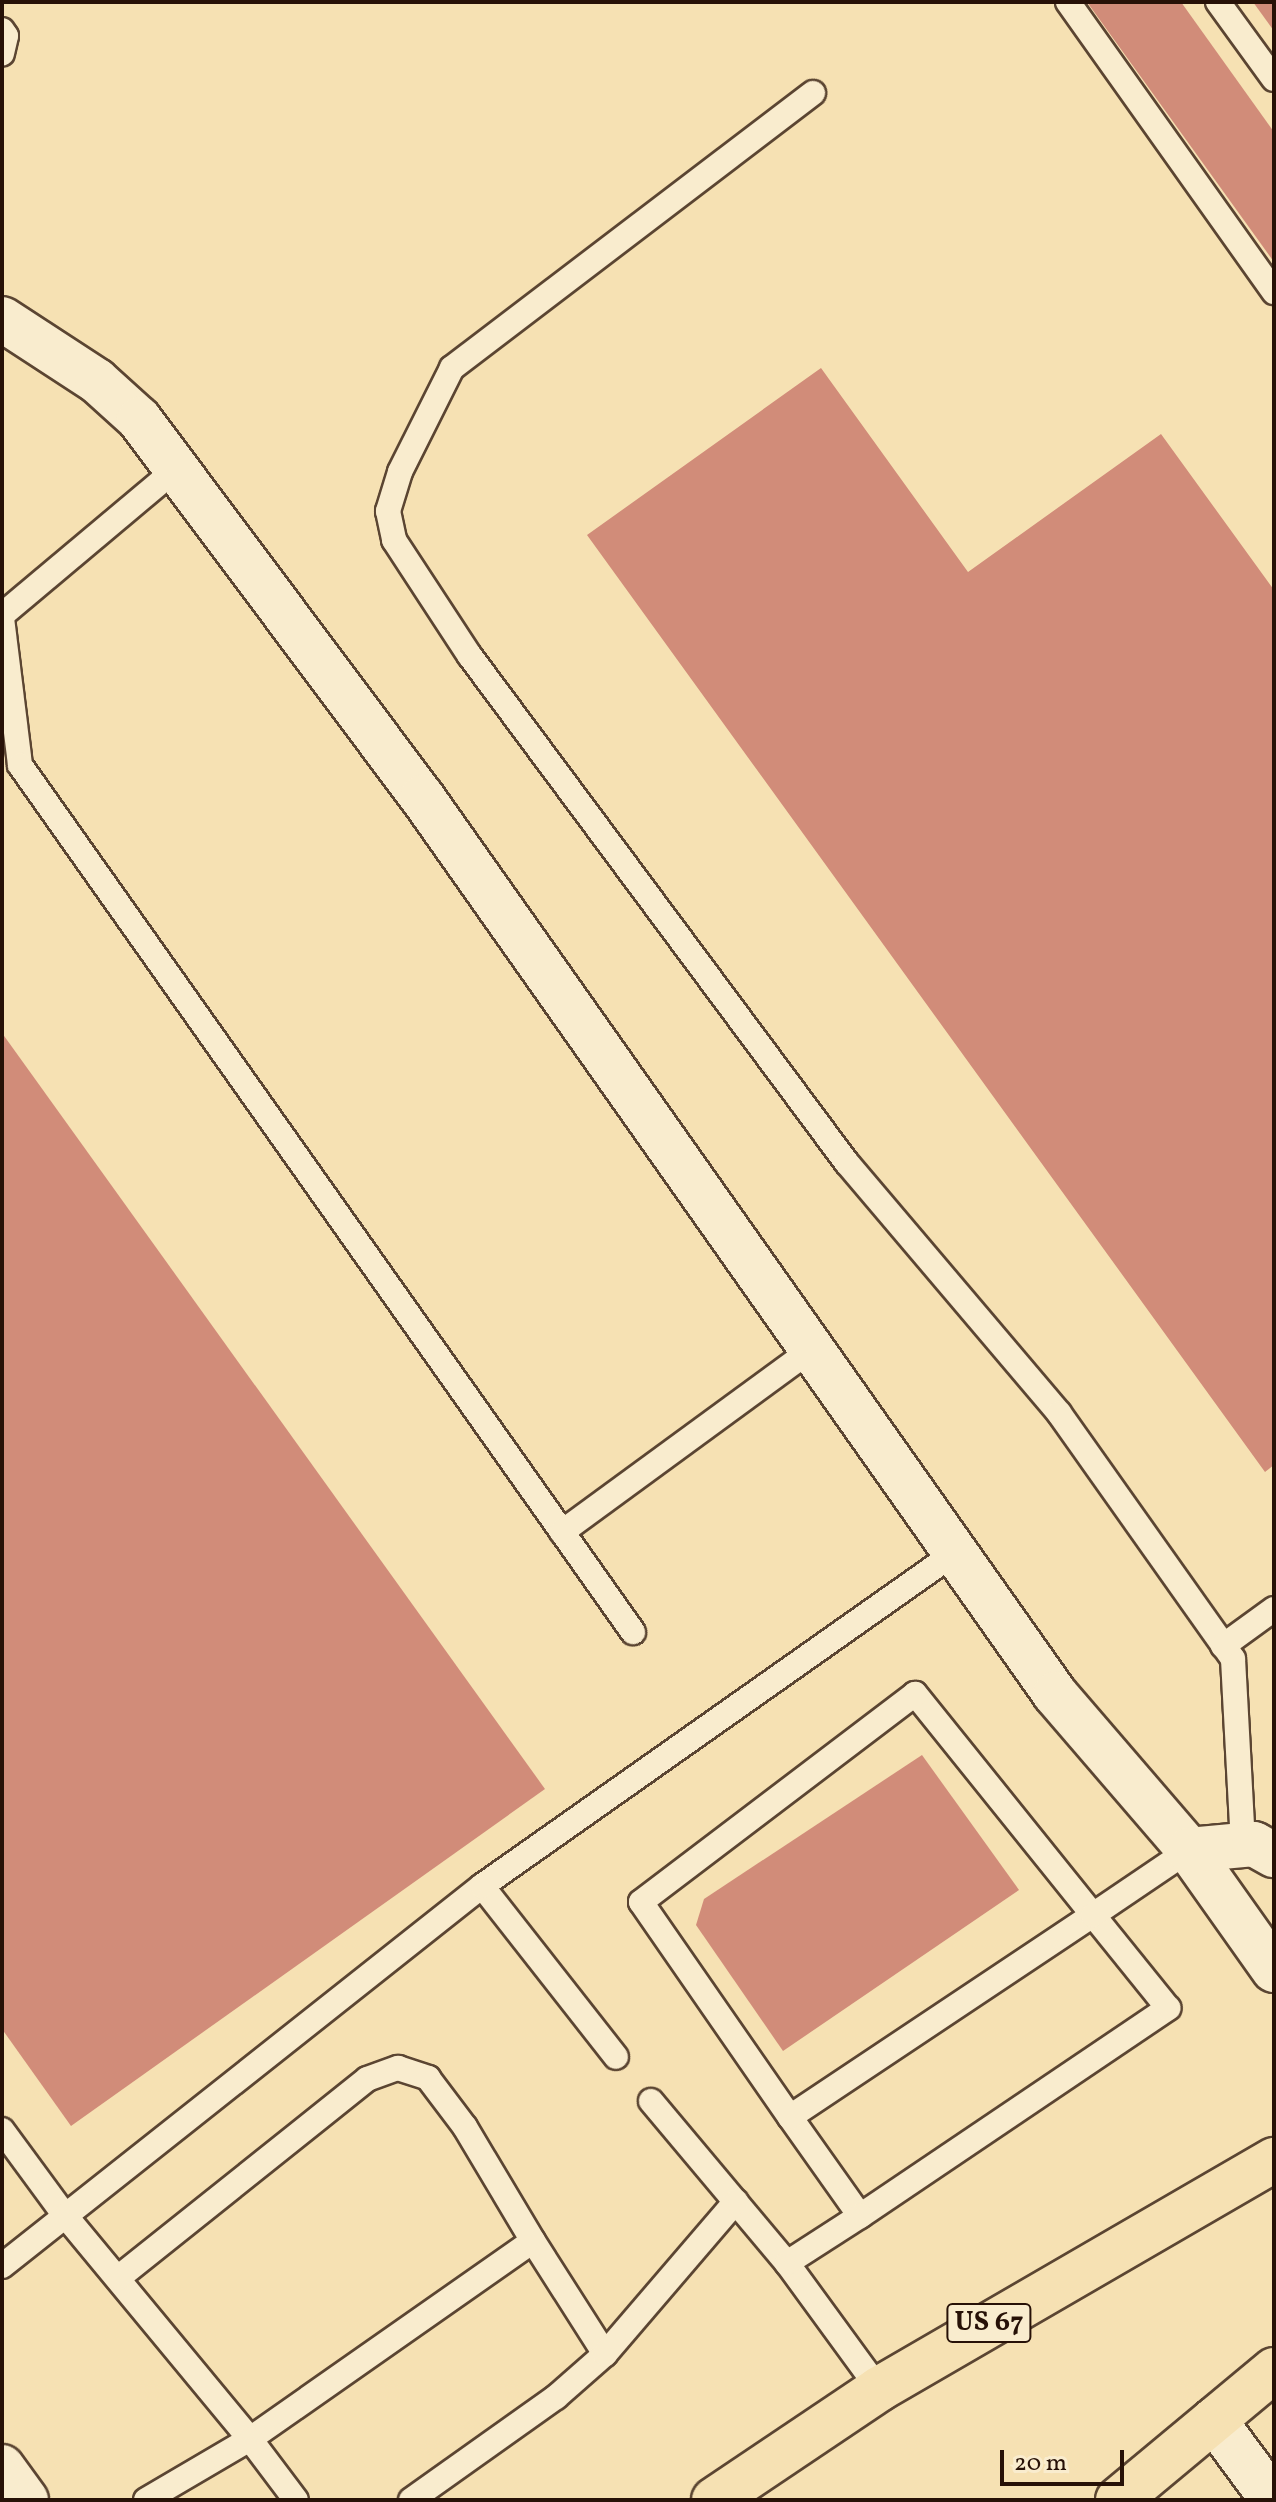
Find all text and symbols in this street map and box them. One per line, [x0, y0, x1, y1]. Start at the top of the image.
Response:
road number: US 67 [945, 2299, 1033, 2347]
scale bar [1004, 2434, 1128, 2484]
text: 20 m [1014, 2447, 1067, 2481]

